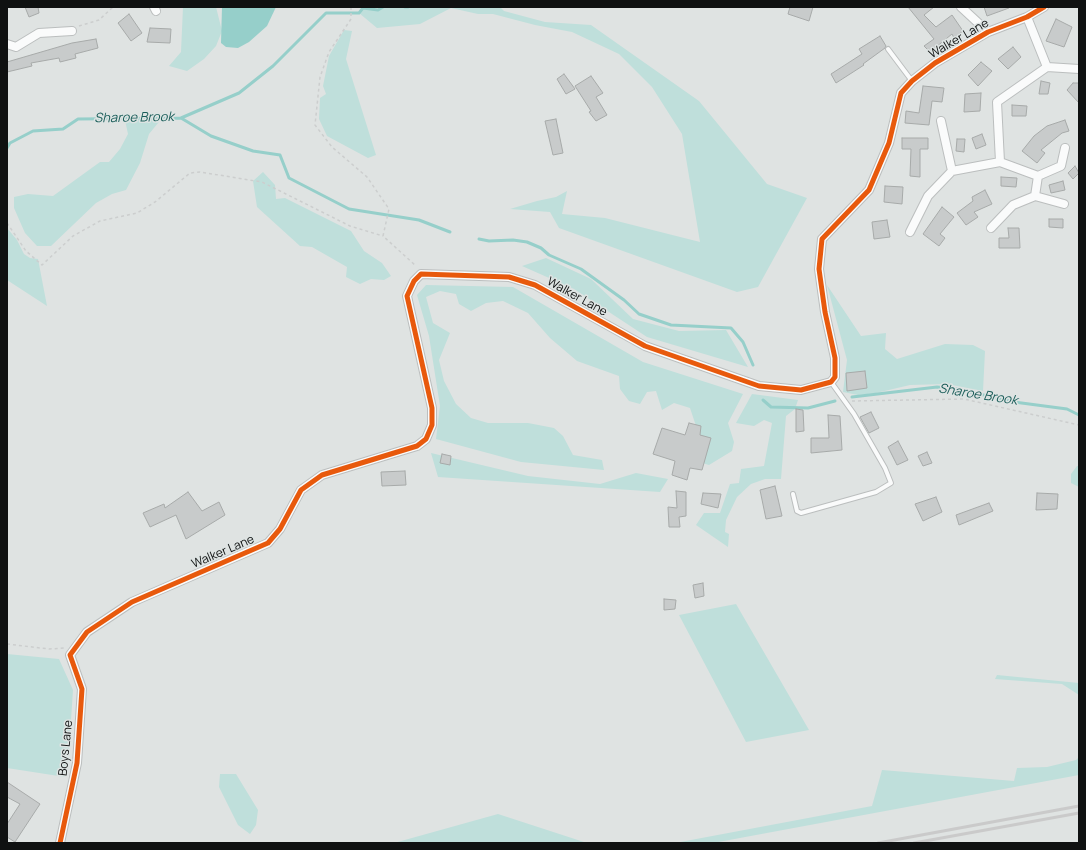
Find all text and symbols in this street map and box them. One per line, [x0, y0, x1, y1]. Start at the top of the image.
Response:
street label: Walker Lane [927, 16, 991, 62]
water label: Sharoe Brook [94, 110, 174, 126]
street label: Walker Lane [544, 275, 610, 319]
water label: Sharoe Brook [937, 381, 1019, 409]
street label: Walker Lane [190, 532, 256, 572]
street label: Boys Lane [56, 719, 76, 777]

